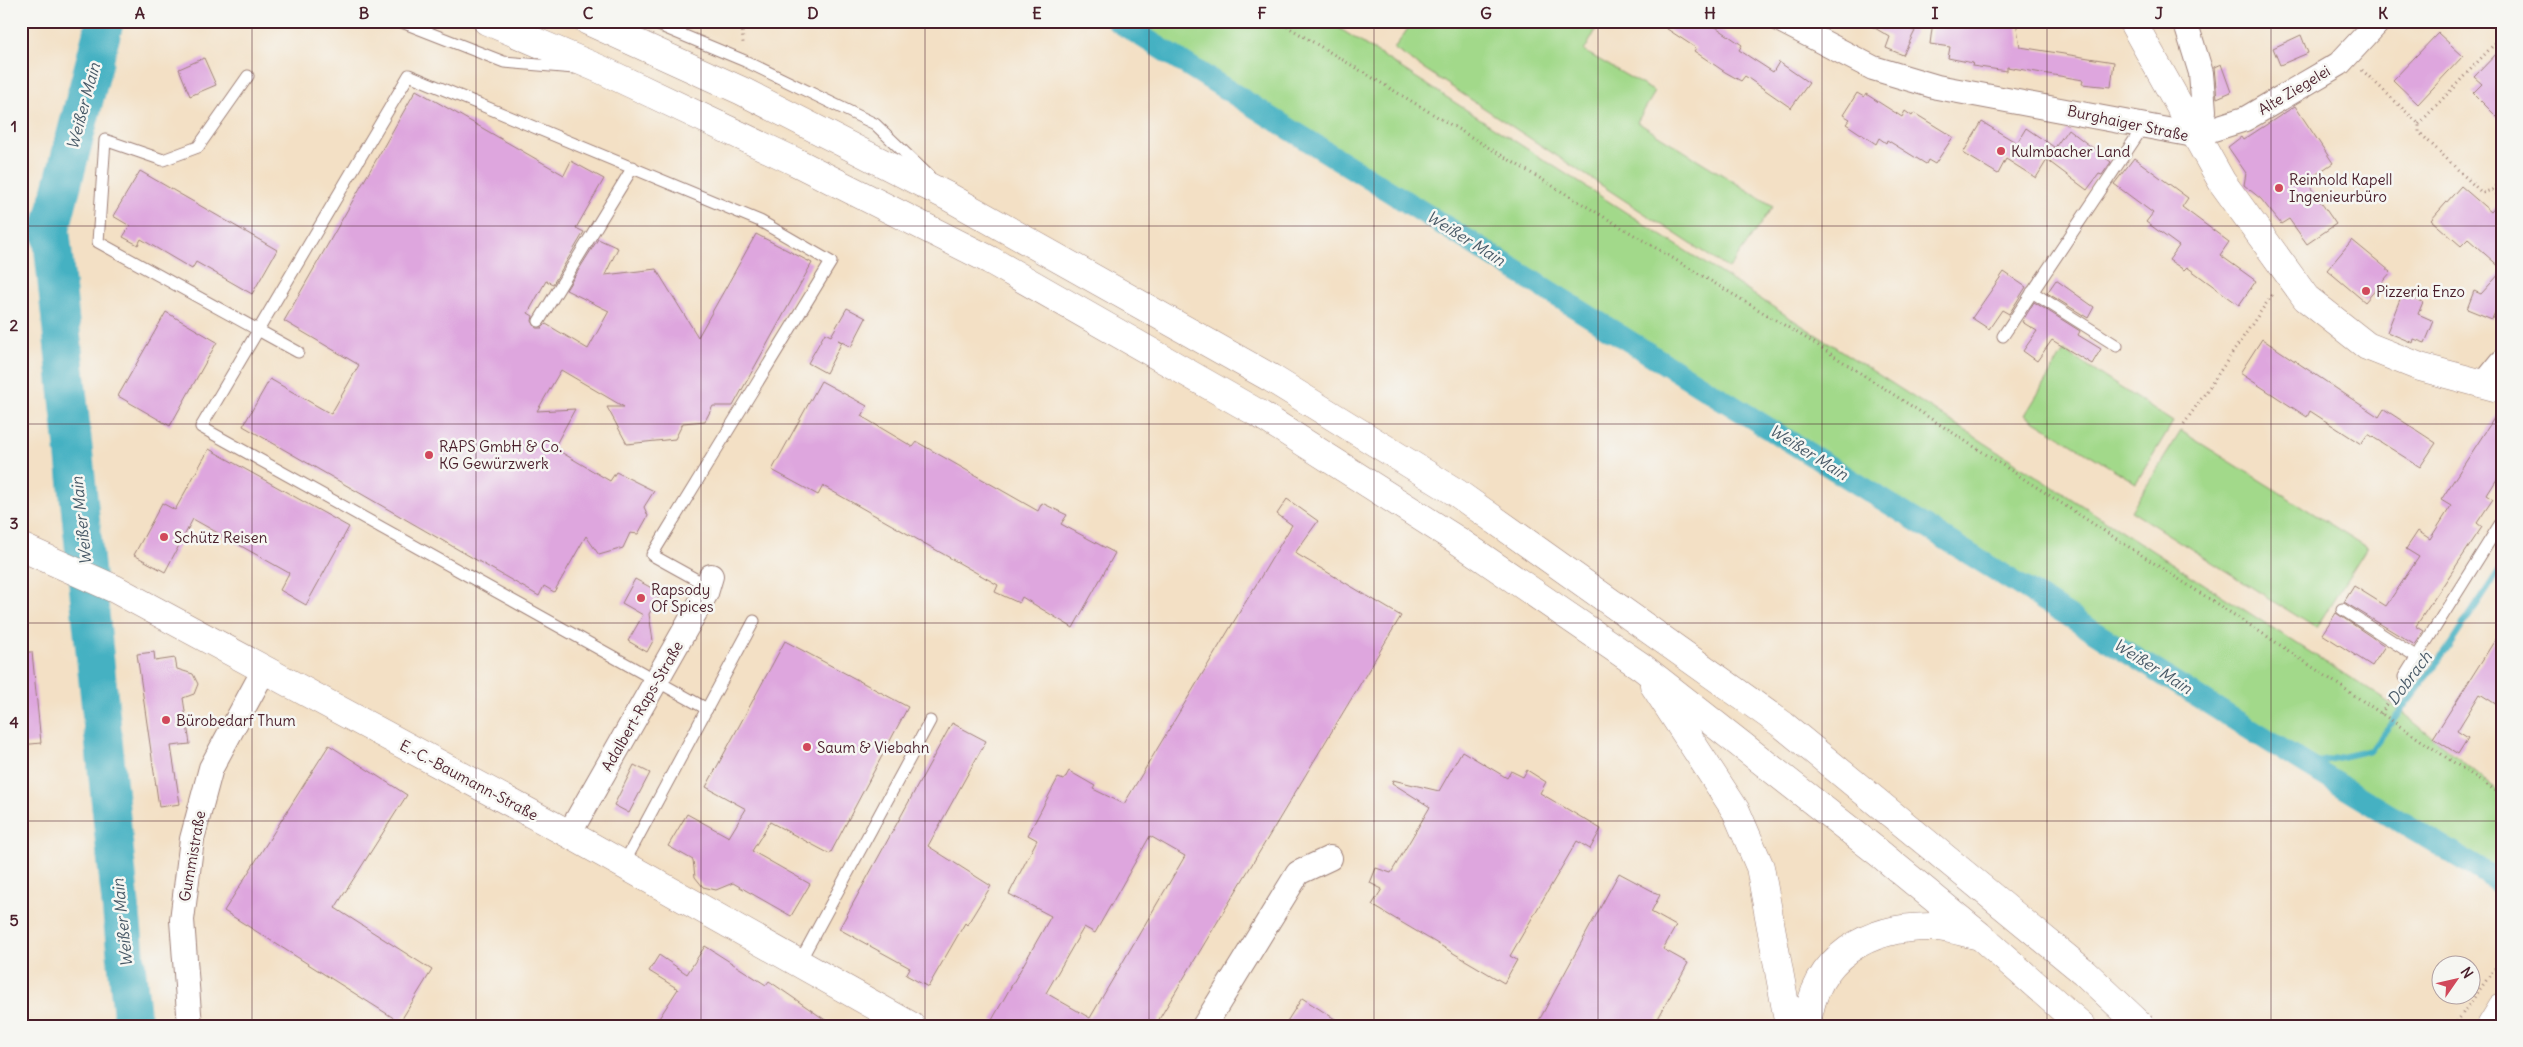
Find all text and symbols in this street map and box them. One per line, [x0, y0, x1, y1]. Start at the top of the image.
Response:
text: A [135, 3, 145, 23]
text: B [359, 3, 370, 23]
text: C [583, 3, 594, 23]
text: D [807, 3, 819, 23]
text: E [1032, 3, 1042, 23]
text: F [1257, 3, 1267, 23]
text: G [1480, 3, 1492, 23]
text: H [1704, 3, 1716, 23]
text: I [1932, 3, 1939, 23]
text: J [2155, 3, 2164, 23]
text: K [2378, 3, 2388, 23]
water label: Weißer Main [62, 60, 104, 151]
street label: Alte Ziegelei [2254, 61, 2334, 119]
street label: Burghaiger Straße [2066, 101, 2190, 145]
text: 1 [11, 116, 17, 136]
place label: Kulmbacher Land [2011, 142, 2131, 161]
marker: Kulmbacher Land [1995, 145, 2007, 157]
place label: Reinhold Kapell Ingenieurbüro [2289, 170, 2392, 206]
marker: Reinhold Kapell Ingenieurbüro [2273, 182, 2285, 194]
water label: Weißer Main [1423, 206, 1510, 270]
place label: Pizzeria Enzo [2376, 282, 2465, 301]
marker: Pizzeria Enzo [2360, 285, 2372, 297]
text: 2 [10, 315, 19, 335]
water label: Weißer Main [1766, 420, 1853, 484]
place label: RAPS GmbH & Co. KG Gewürzwerk [439, 437, 562, 473]
marker: RAPS GmbH & Co. KG Gewürzwerk [423, 449, 435, 461]
water label: Weißer Main [66, 475, 96, 566]
text: 3 [9, 513, 19, 533]
place label: Schütz Reisen [174, 528, 268, 547]
marker: Schütz Reisen [158, 531, 170, 543]
place label: Rapsody Of Spices [651, 580, 714, 616]
marker: Rapsody Of Spices [635, 592, 647, 604]
water label: Weißer Main [2110, 634, 2197, 698]
street label: Adalbert-Raps-Straße [597, 638, 687, 774]
water label: Dobrach [2382, 647, 2436, 709]
place label: Bürobedarf Thum [176, 711, 296, 730]
text: 4 [9, 712, 19, 732]
marker: Bürobedarf Thum [160, 714, 172, 726]
street label: E.-C.-Baumann-Straße [397, 736, 541, 824]
place label: Saum & Viebahn [817, 738, 930, 757]
marker: Saum & Viebahn [801, 741, 813, 753]
street label: Gummistraße [175, 809, 209, 903]
water label: Weißer Main [107, 877, 137, 968]
text: 5 [9, 910, 19, 930]
north arrow [2430, 954, 2480, 1004]
text: N [2457, 964, 2477, 982]

